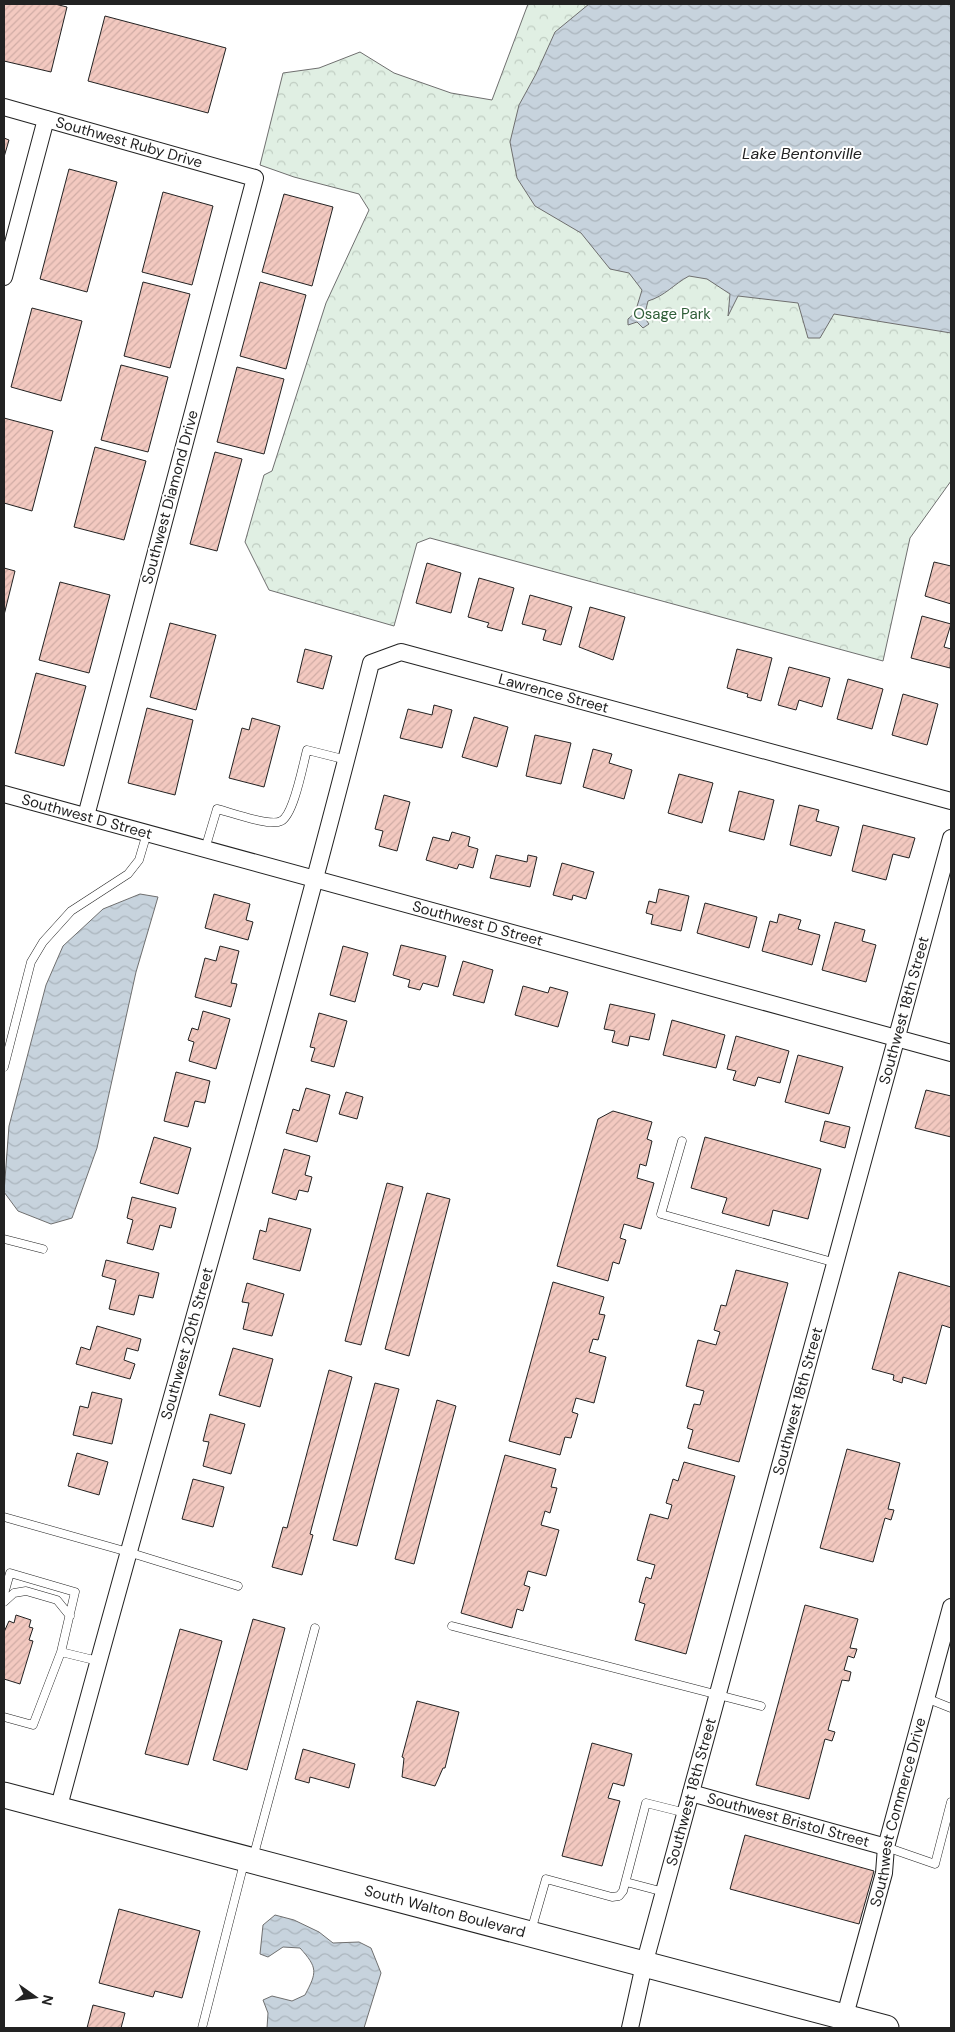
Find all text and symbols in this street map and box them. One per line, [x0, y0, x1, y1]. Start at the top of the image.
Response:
street label: Southwest Ruby Drive [53, 112, 205, 173]
water label: Lake Bentonville [742, 143, 862, 164]
park label: Osage Park [633, 304, 711, 324]
street label: Southwest Diamond Drive [137, 408, 203, 586]
street label: Lawrence Street [496, 669, 611, 718]
street label: Southwest D Street [19, 789, 155, 844]
street label: Southwest D Street [410, 896, 545, 951]
street label: Southwest 18th Street [874, 934, 934, 1086]
street label: Southwest 20th Street [156, 1265, 218, 1422]
street label: Southwest 18th Street [768, 1325, 827, 1477]
street label: Southwest Commerce Drive [865, 1715, 931, 1909]
street label: Southwest 18th Street [661, 1716, 721, 1868]
street label: Southwest Bristol Street [705, 1788, 872, 1852]
street label: South Walton Boulevard [362, 1881, 528, 1942]
north arrow [10, 1972, 60, 2022]
text: N [38, 1993, 58, 2007]

